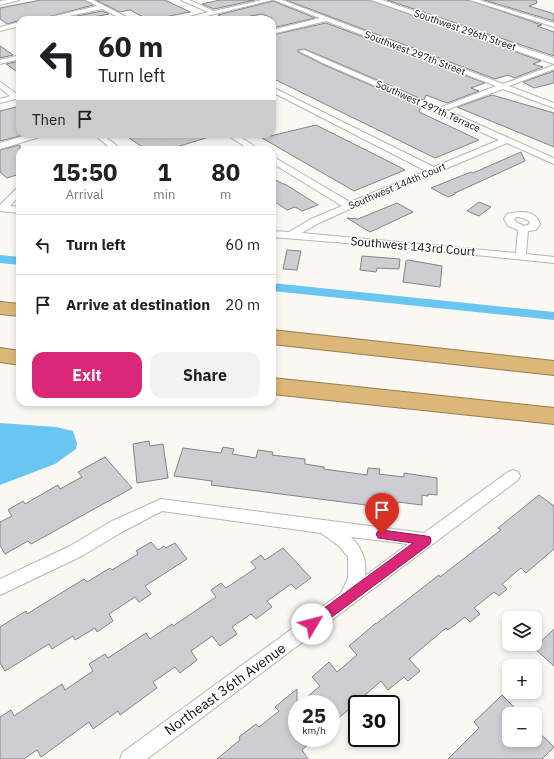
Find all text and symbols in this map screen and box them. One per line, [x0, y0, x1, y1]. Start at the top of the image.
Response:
street label: Southwest 296th Street [412, 6, 518, 54]
text: 60 m [98, 28, 163, 65]
street label: Southwest 297th Street [363, 28, 468, 78]
icon: left [32, 32, 84, 84]
text: Turn left [98, 64, 166, 87]
street label: Southwest 297th Terrace [374, 77, 483, 135]
icon: arrive [74, 108, 96, 130]
text: Then [32, 110, 66, 129]
text: 15:50 [52, 156, 117, 188]
text: 1 [157, 156, 172, 188]
text: 80 [211, 156, 240, 188]
street label: Southwest 144th Court [346, 159, 448, 212]
text: Arrival [66, 186, 104, 203]
text: min [153, 186, 175, 203]
text: m [220, 186, 231, 203]
street label: Southwest 143rd Court [350, 233, 476, 259]
icon: left [32, 234, 54, 256]
text: Turn left [66, 235, 126, 254]
text: 60 m [225, 235, 260, 254]
icon: arrive [32, 294, 54, 316]
text: Arrive at destination [66, 295, 210, 314]
text: 20 m [225, 295, 260, 314]
button: Exit [32, 352, 142, 398]
button: Share [150, 352, 260, 398]
pin [365, 493, 399, 534]
icon: arrive [371, 499, 393, 521]
position arrow [291, 603, 333, 645]
map controls [502, 611, 542, 747]
button: layers [502, 611, 542, 651]
street label: Northeast 36th Avenue [161, 639, 289, 739]
button: + [502, 659, 542, 699]
speed limit sign: 30 [348, 695, 400, 747]
text: 25 [302, 702, 326, 729]
button: − [502, 707, 542, 747]
text: km/h [302, 724, 326, 737]

